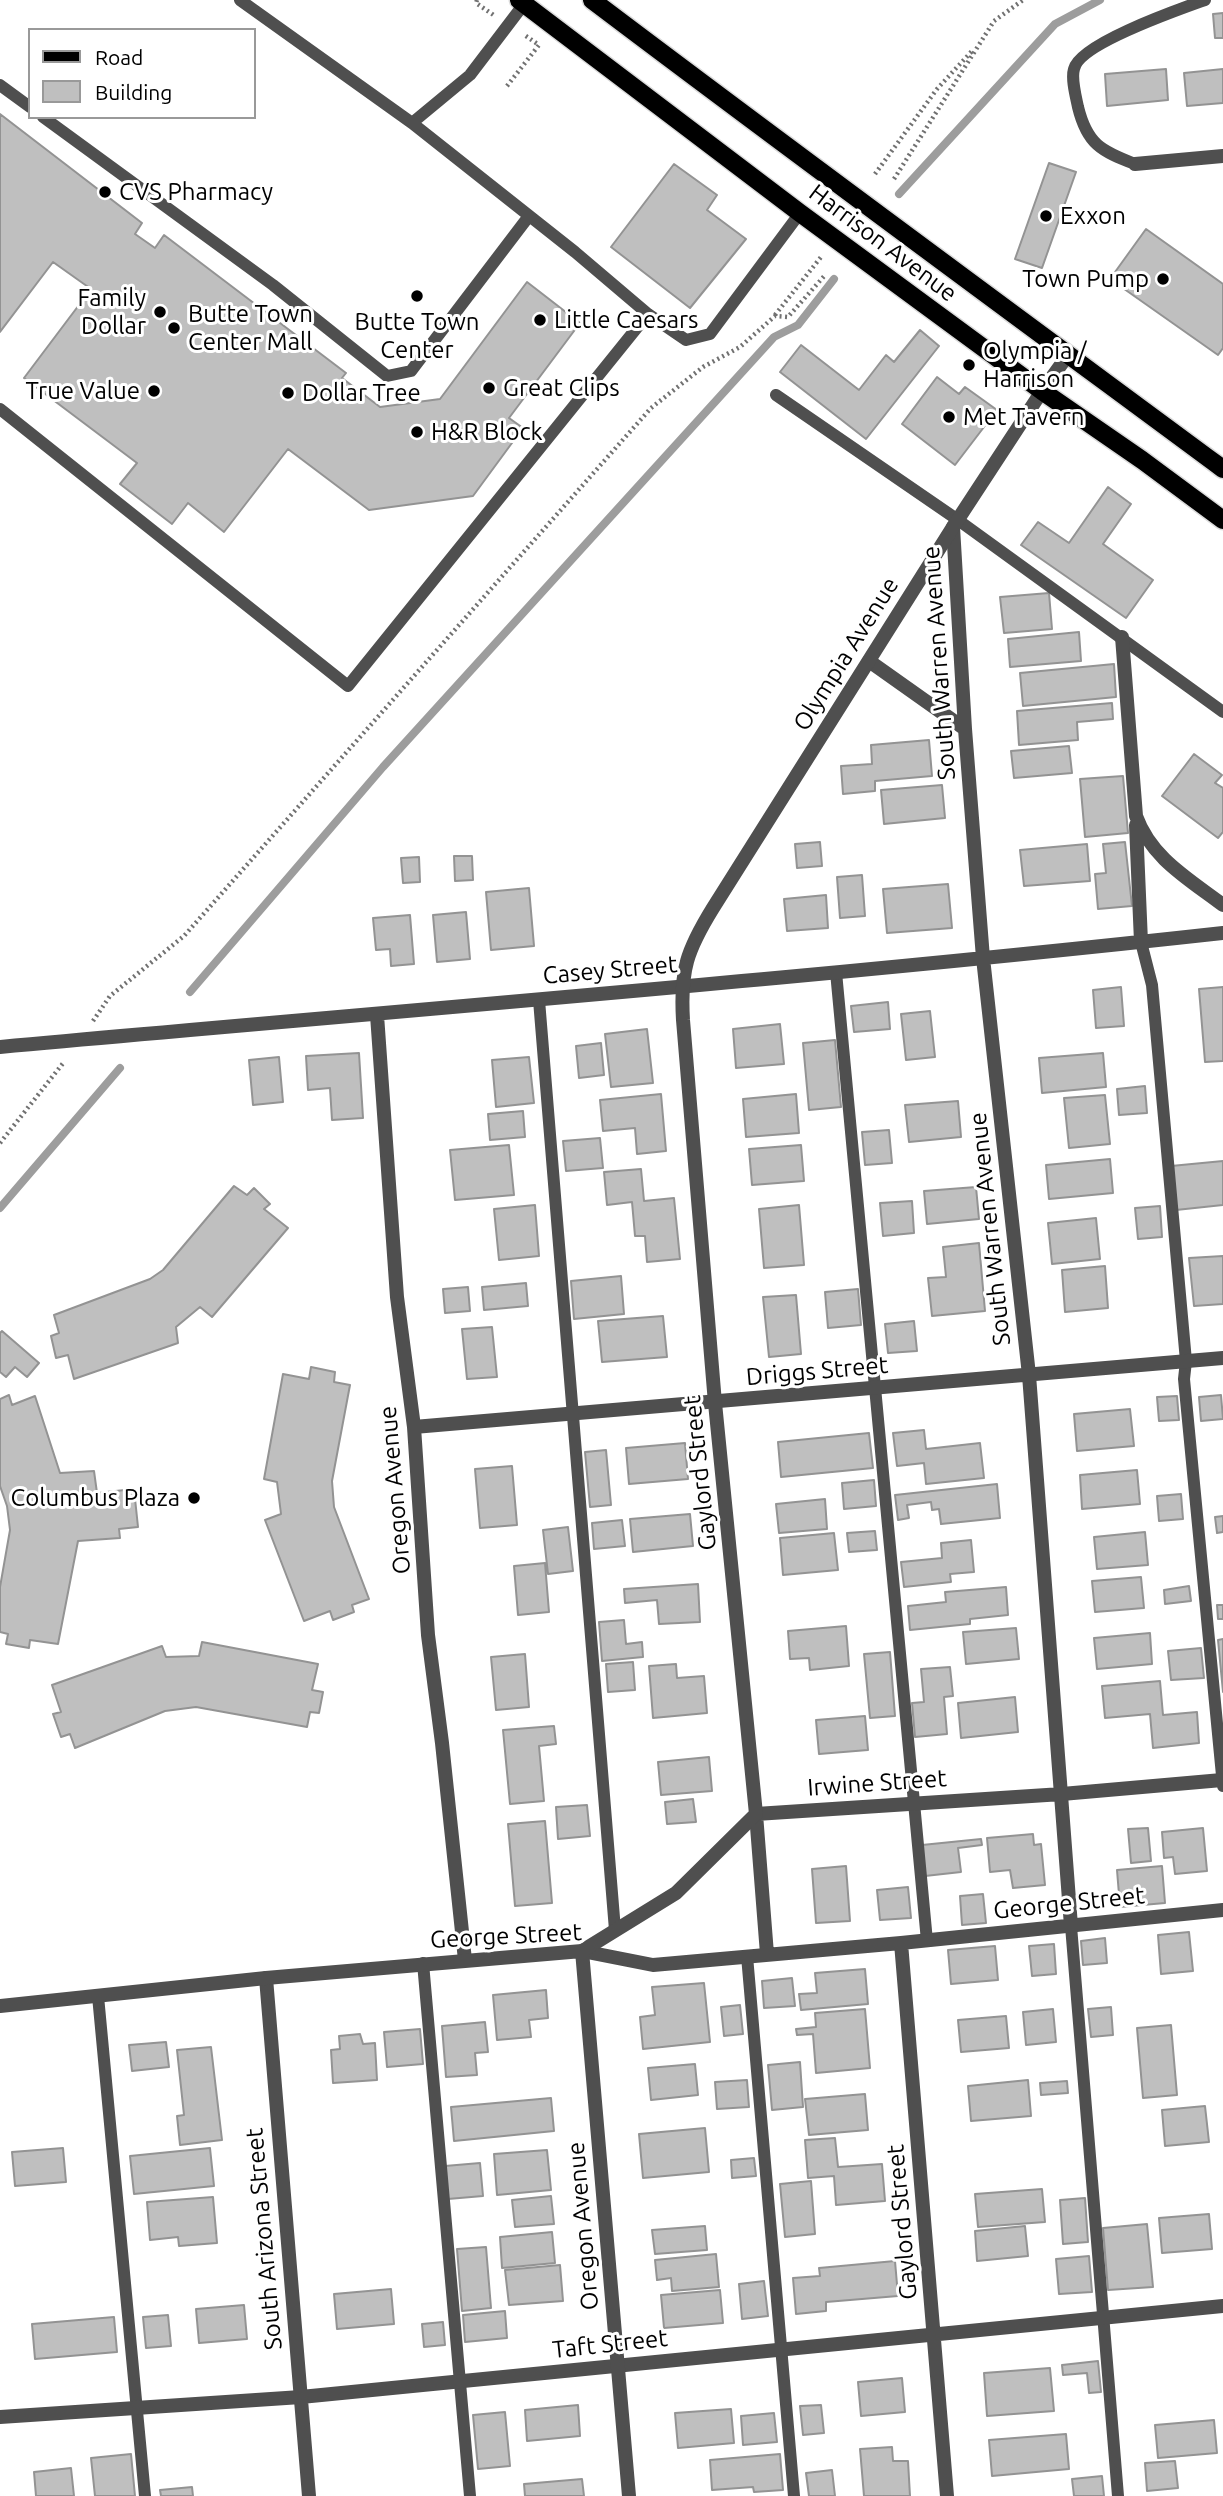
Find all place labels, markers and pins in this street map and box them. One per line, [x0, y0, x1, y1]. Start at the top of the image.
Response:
place label: CVS Pharmacy [119, 178, 273, 206]
marker: CVS Pharmacy [97, 184, 113, 200]
place label: Exxon [1060, 202, 1126, 230]
marker: Exxon [1038, 208, 1054, 224]
place label: Town Pump [1022, 265, 1149, 293]
marker: Town Pump [1155, 271, 1171, 287]
place label: Family Dollar [78, 284, 146, 340]
marker: Butte Town Center [409, 288, 425, 304]
place label: Butte Town Center Mall [188, 300, 313, 356]
marker: Family Dollar [152, 304, 168, 320]
place label: Little Caesars [554, 306, 699, 334]
place label: Butte Town Center [354, 308, 480, 364]
marker: Little Caesars [532, 312, 548, 328]
marker: Butte Town Center Mall [166, 320, 182, 336]
place label: Olympia / Harrison [983, 337, 1087, 393]
marker: Olympia / Harrison [961, 357, 977, 373]
place label: Great Clips [503, 374, 620, 402]
place label: True Value [26, 377, 140, 405]
place label: Dollar Tree [302, 379, 421, 407]
marker: Great Clips [481, 380, 497, 396]
marker: True Value [146, 383, 162, 399]
marker: Dollar Tree [280, 385, 296, 401]
place label: Met Tavern [963, 403, 1084, 431]
marker: Met Tavern [941, 409, 957, 425]
place label: H&R Block [431, 418, 543, 446]
marker: H&R Block [409, 424, 425, 440]
place label: Columbus Plaza [11, 1484, 180, 1512]
marker: Columbus Plaza [186, 1490, 202, 1506]

